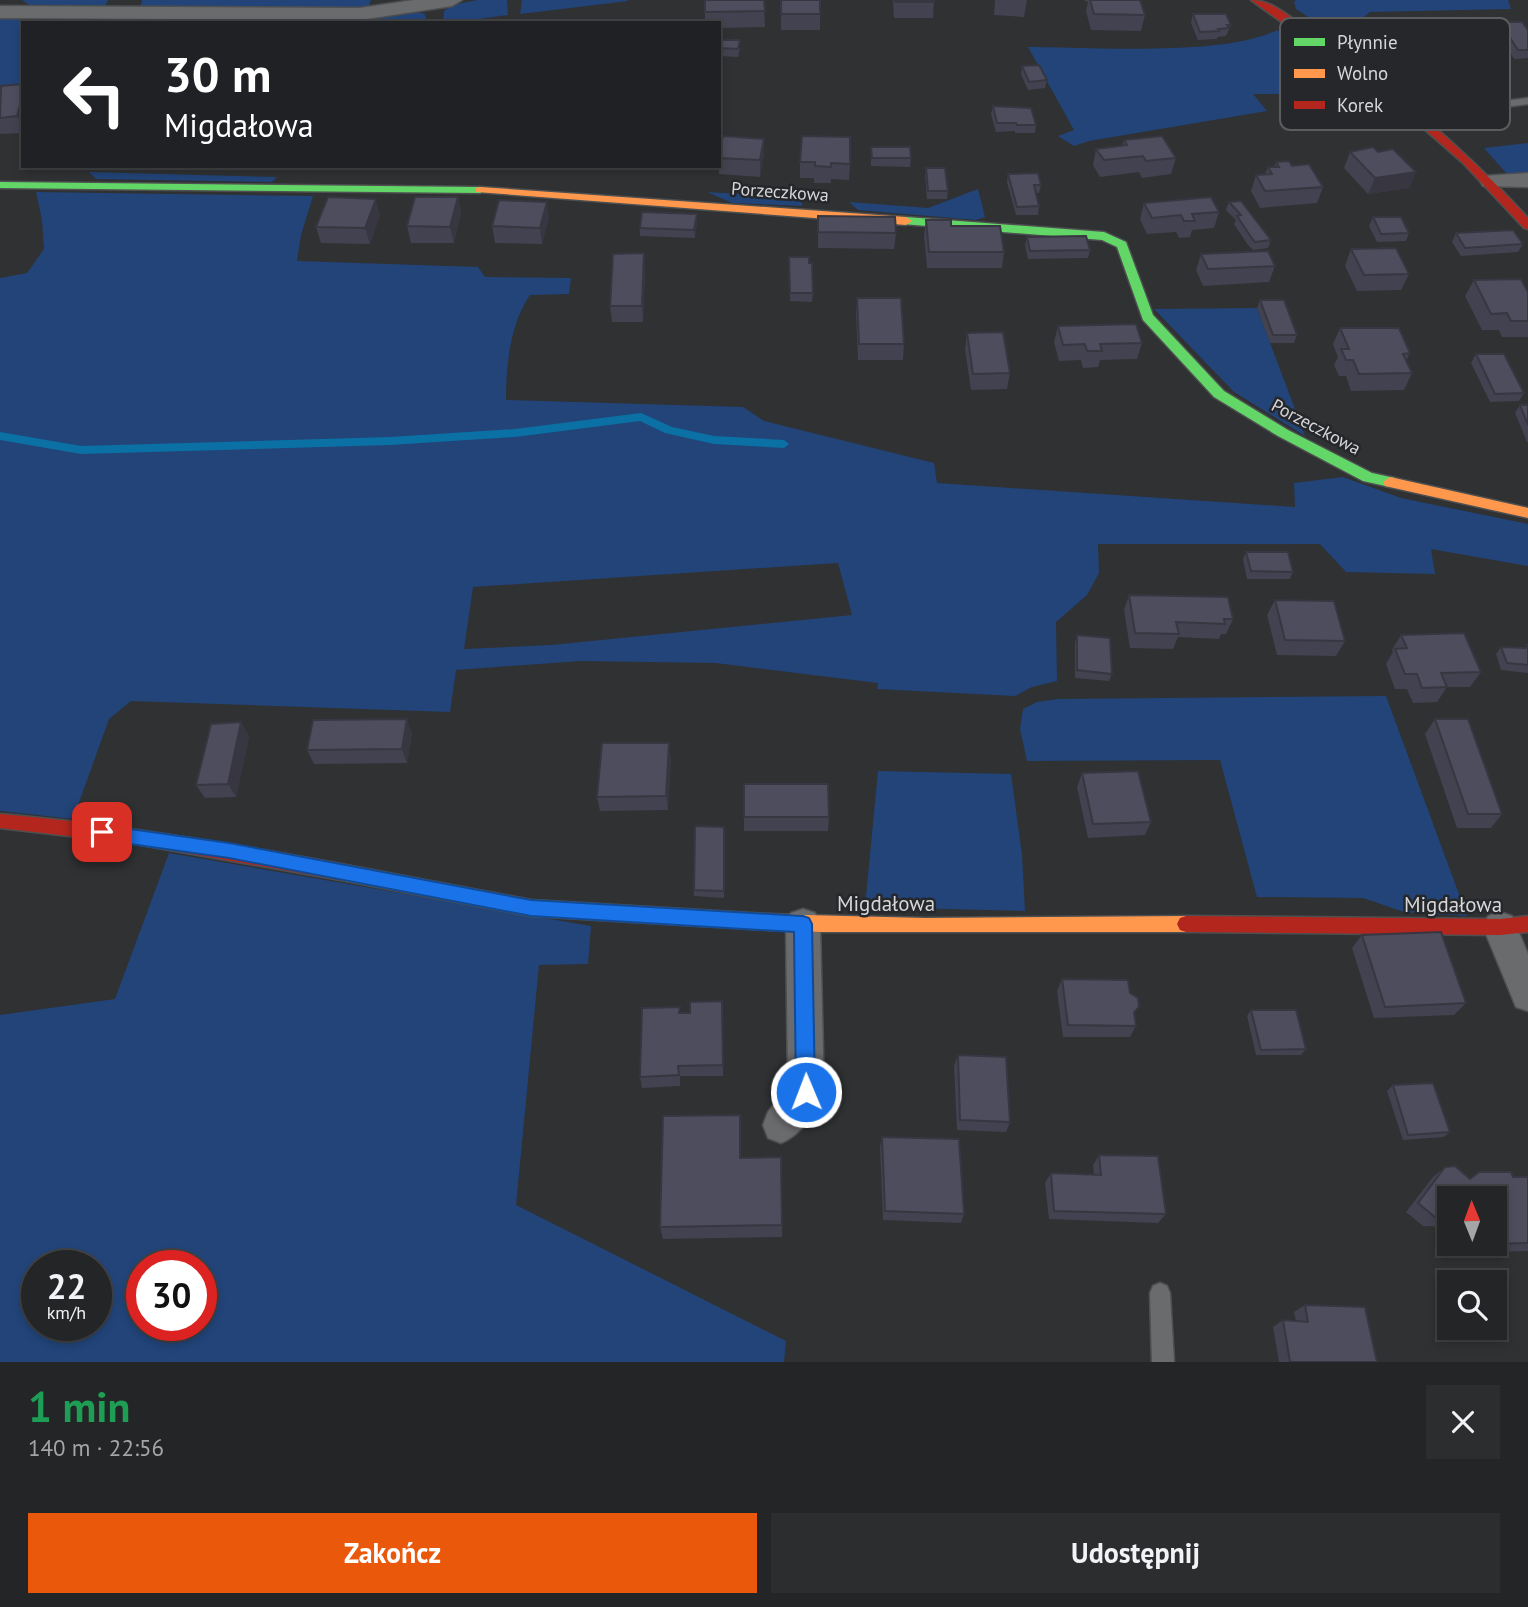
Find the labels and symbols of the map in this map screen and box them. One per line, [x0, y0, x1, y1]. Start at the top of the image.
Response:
legend [1280, 18, 1510, 130]
text: Płynnie [1337, 30, 1398, 54]
text: Wolno [1337, 61, 1388, 85]
text: Korek [1337, 93, 1383, 117]
street label: Porzeczkowa [730, 177, 830, 206]
street label: Porzeczkowa [1268, 393, 1365, 460]
pin [72, 802, 132, 862]
street label: Migdałowa [837, 890, 935, 917]
street label: Migdałowa [1404, 891, 1502, 918]
position arrow [769, 1055, 843, 1129]
north arrow [1437, 1186, 1507, 1256]
speed limit sign: 30 [126, 1250, 217, 1341]

